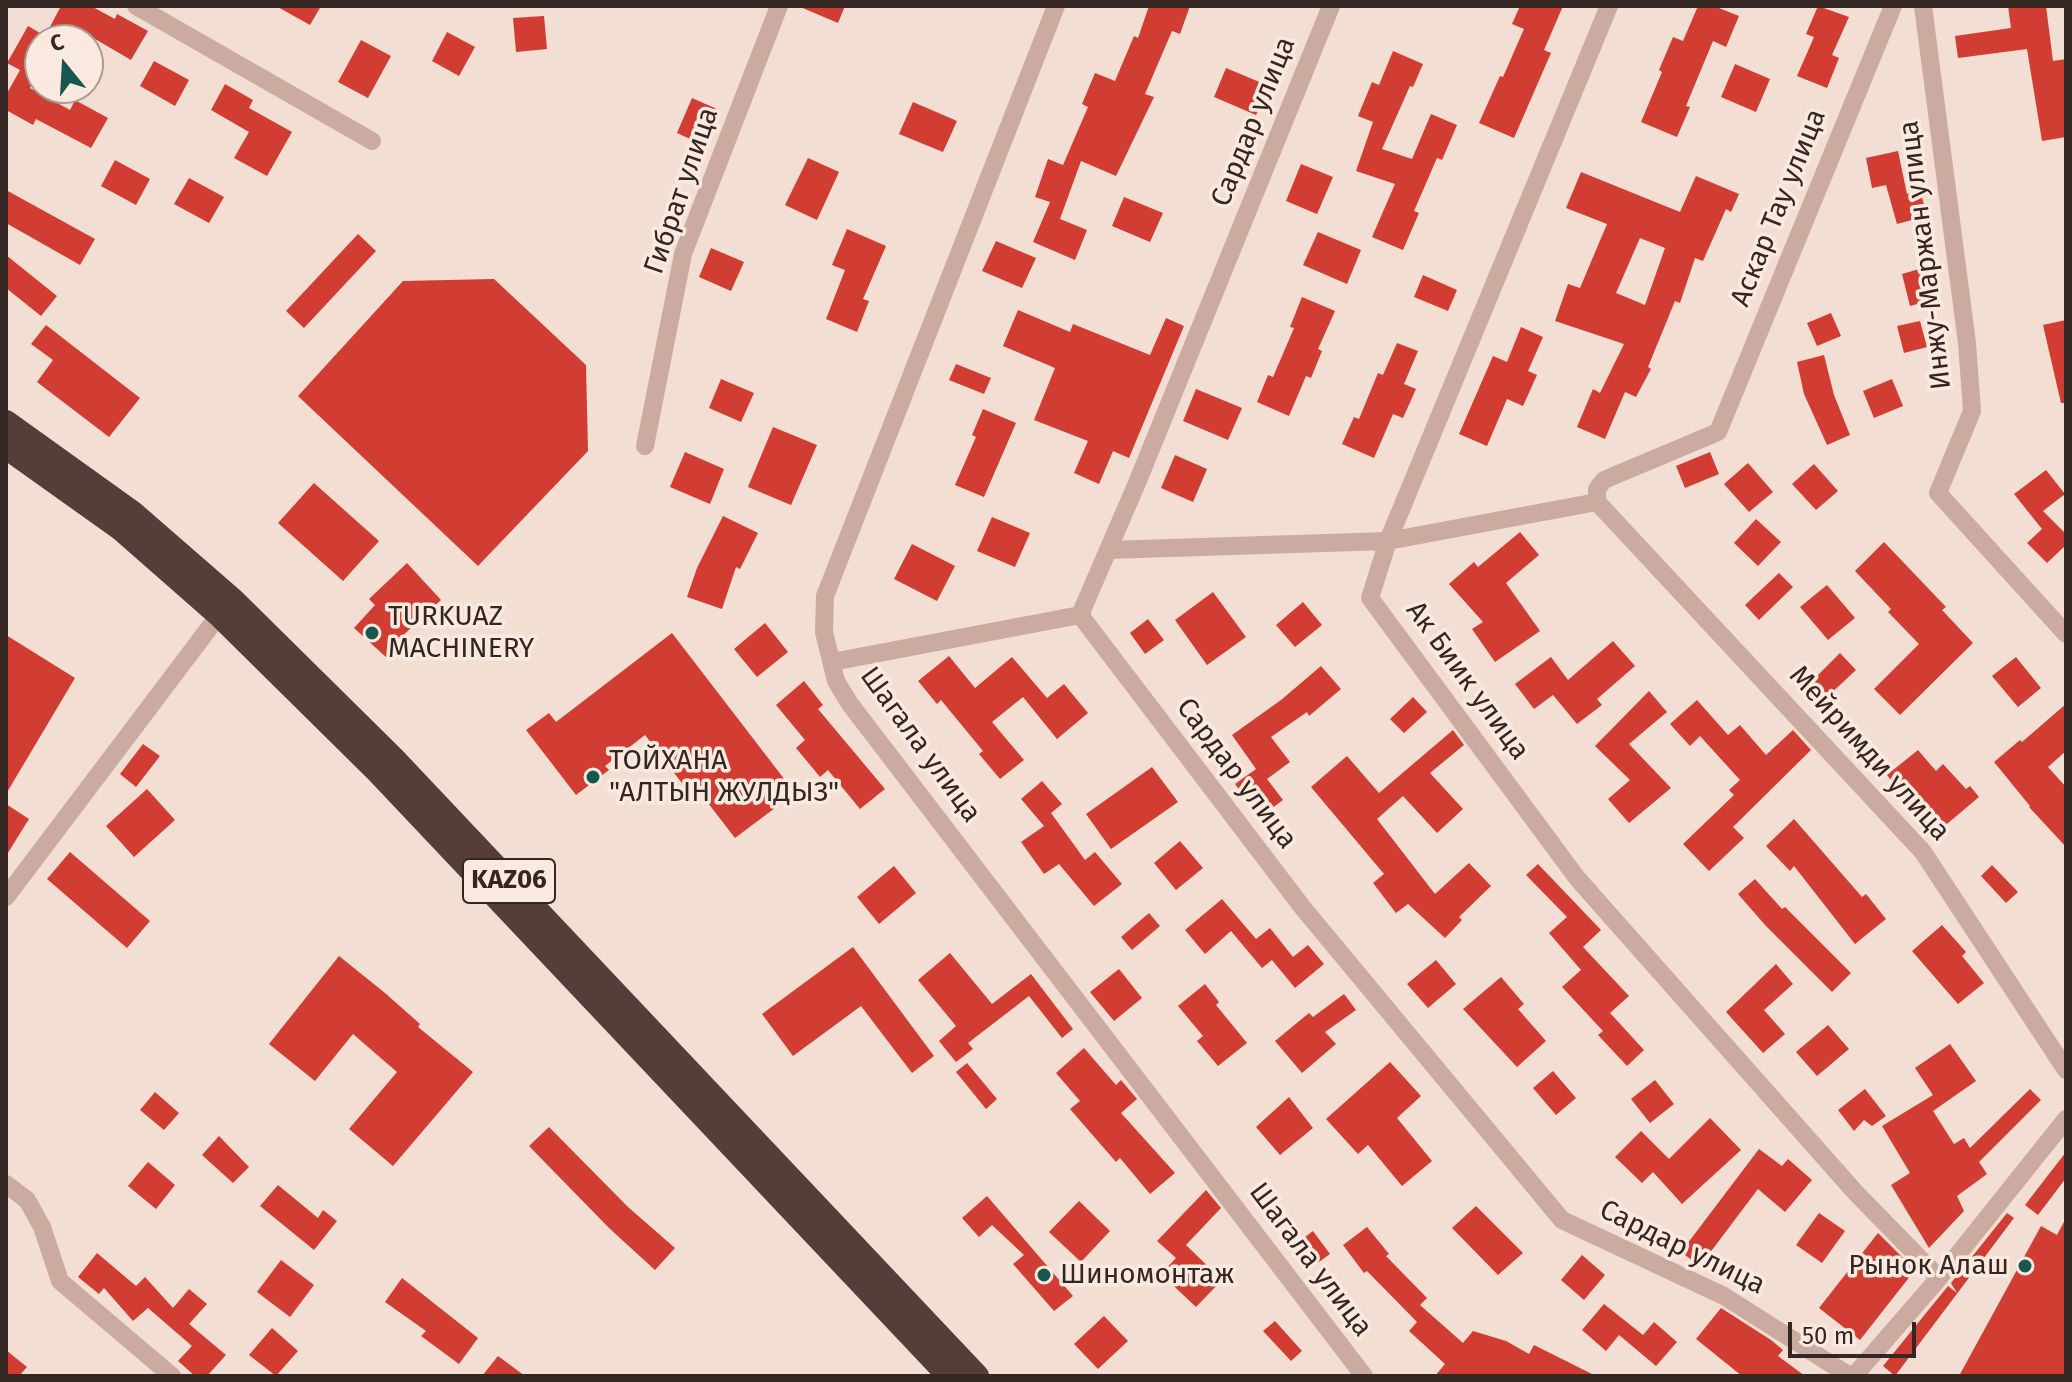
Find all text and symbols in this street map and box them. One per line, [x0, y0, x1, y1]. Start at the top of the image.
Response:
north arrow [24, 24, 104, 104]
text: С [47, 28, 67, 57]
street label: Сардар улица [1205, 32, 1303, 212]
street label: Гибрат улица [638, 103, 726, 279]
street label: Аскар Тау улица [1724, 104, 1834, 312]
street label: Инжу-Маржан улица [1893, 118, 1959, 392]
street label: Ак Биик улица [1398, 595, 1536, 767]
place label: TURKUAZ MACHINERY [388, 600, 534, 666]
marker: TURKUAZ MACHINERY [363, 624, 381, 642]
street label: Мейримди улица [1782, 660, 1956, 848]
street label: Шагала улица [852, 661, 988, 829]
street label: Сардар улица [1168, 692, 1304, 856]
place label: ТОЙХАНА "АЛТЫН ЖУЛДЫЗ" [609, 744, 839, 810]
marker: ТОЙХАНА "АЛТЫН ЖУЛДЫЗ" [584, 768, 602, 786]
road number: KАZ06 [463, 859, 555, 903]
street label: Шагала улица [1241, 1176, 1379, 1344]
street label: Сардар улица [1594, 1193, 1770, 1303]
place label: Рынок Алаш [1848, 1249, 2009, 1283]
marker: Рынок Алаш [2016, 1257, 2034, 1275]
place label: Шиномонтаж [1060, 1258, 1234, 1292]
marker: Шиномонтаж [1035, 1266, 1053, 1284]
scale bar [1792, 1306, 1920, 1356]
text: 50 m [1802, 1322, 1854, 1350]

